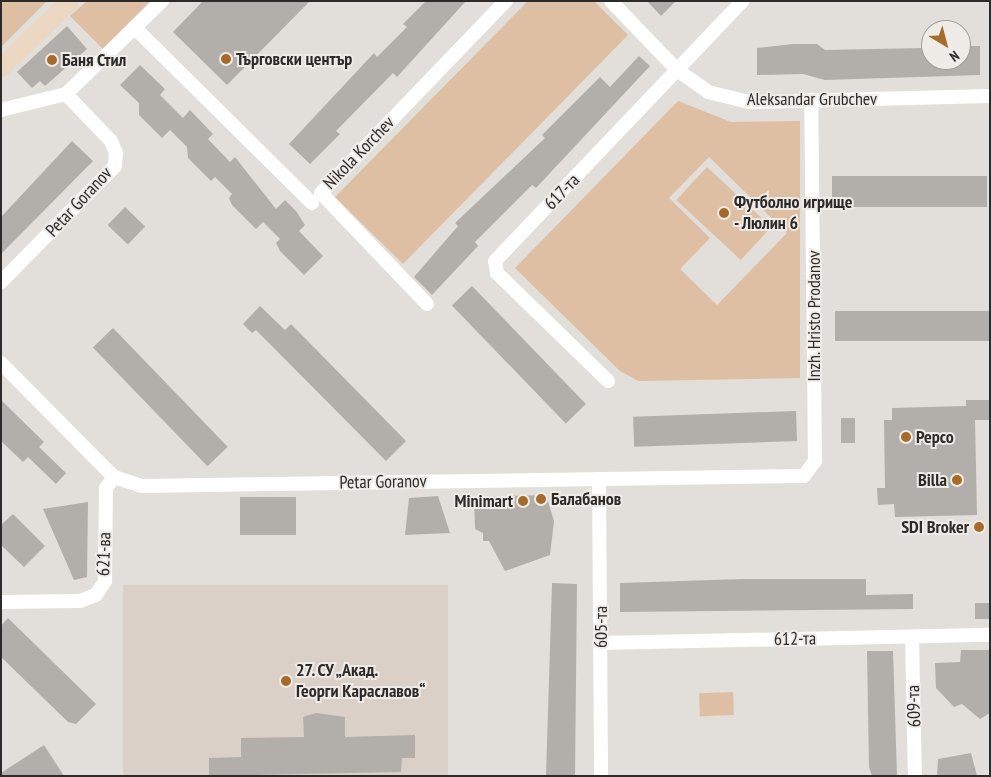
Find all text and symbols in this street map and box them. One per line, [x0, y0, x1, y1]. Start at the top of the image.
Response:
north arrow [921, 20, 971, 70]
text: N [946, 47, 963, 66]
place label: Търговски център [236, 48, 352, 70]
place label: Баня Стил [62, 49, 127, 71]
marker: Търговски център [220, 53, 232, 65]
marker: Баня Стил [46, 54, 58, 66]
street label: Aleksandar Grubchev [747, 88, 877, 110]
street label: Nikola Korchev [319, 112, 399, 194]
street label: Petar Goranov [41, 163, 117, 241]
street label: 617-та [540, 170, 584, 214]
place label: Футболно игрище - Люлин 6 [734, 192, 853, 234]
marker: Футболно игрище - Люлин 6 [718, 207, 730, 219]
street label: Inzh. Hristo Prodanov [803, 250, 825, 382]
place label: Pepco [916, 426, 954, 448]
marker: Pepco [900, 431, 912, 443]
place label: Billa [918, 469, 947, 491]
street label: Petar Goranov [339, 470, 427, 494]
marker: Billa [951, 474, 963, 486]
place label: Балабанов [551, 488, 621, 510]
place label: Minimart [455, 490, 513, 512]
marker: Балабанов [535, 493, 547, 505]
marker: Minimart [517, 495, 529, 507]
place label: SDI Broker [901, 516, 969, 538]
marker: SDI Broker [973, 521, 985, 533]
street label: 621-ва [92, 532, 116, 576]
street label: 605-та [590, 606, 612, 648]
street label: 612-та [774, 628, 816, 650]
place label: 27. СУ „Акад. Георги Караславов“ [296, 660, 426, 702]
marker: 27. СУ „Акад. Георги Караславов“ [280, 675, 292, 687]
street label: 609-та [902, 685, 926, 727]

